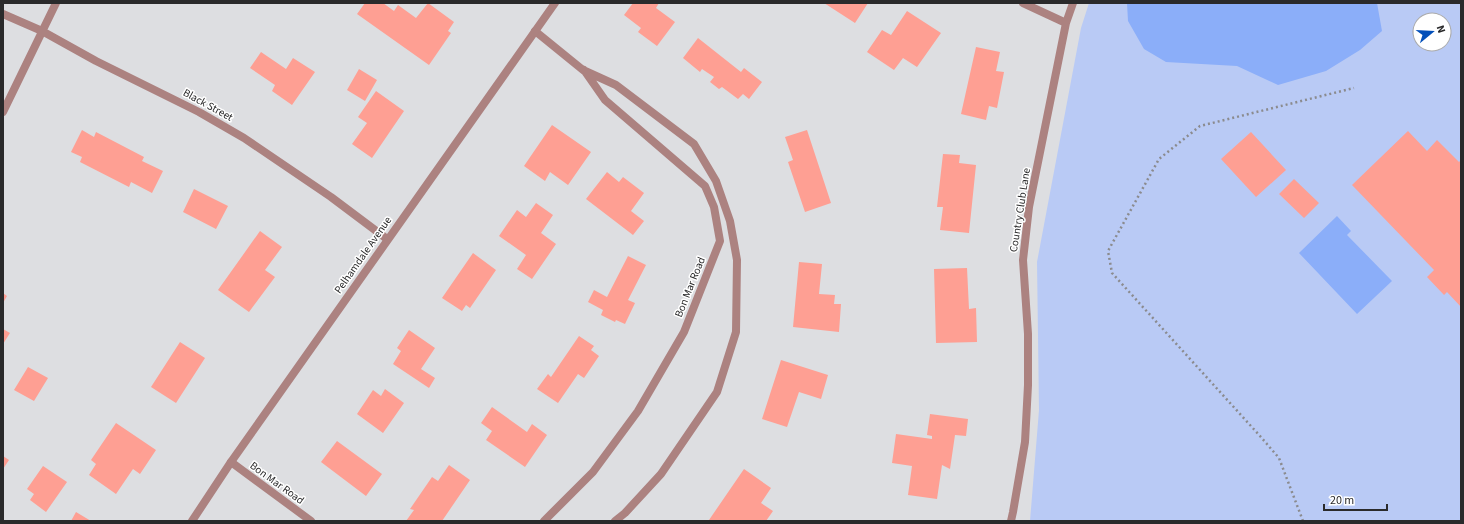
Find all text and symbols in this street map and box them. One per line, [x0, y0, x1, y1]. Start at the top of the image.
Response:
north arrow [1412, 12, 1452, 52]
text: N [1433, 23, 1449, 35]
street label: Black Street [180, 85, 236, 125]
street label: Country Club Lane [1006, 166, 1034, 253]
street label: Pelhamdale Avenue [331, 213, 396, 297]
street label: Bon Mar Road [671, 255, 709, 319]
street label: Bon Mar Road [247, 458, 307, 508]
scale bar [1324, 486, 1387, 512]
text: 20 m [1330, 492, 1354, 509]

